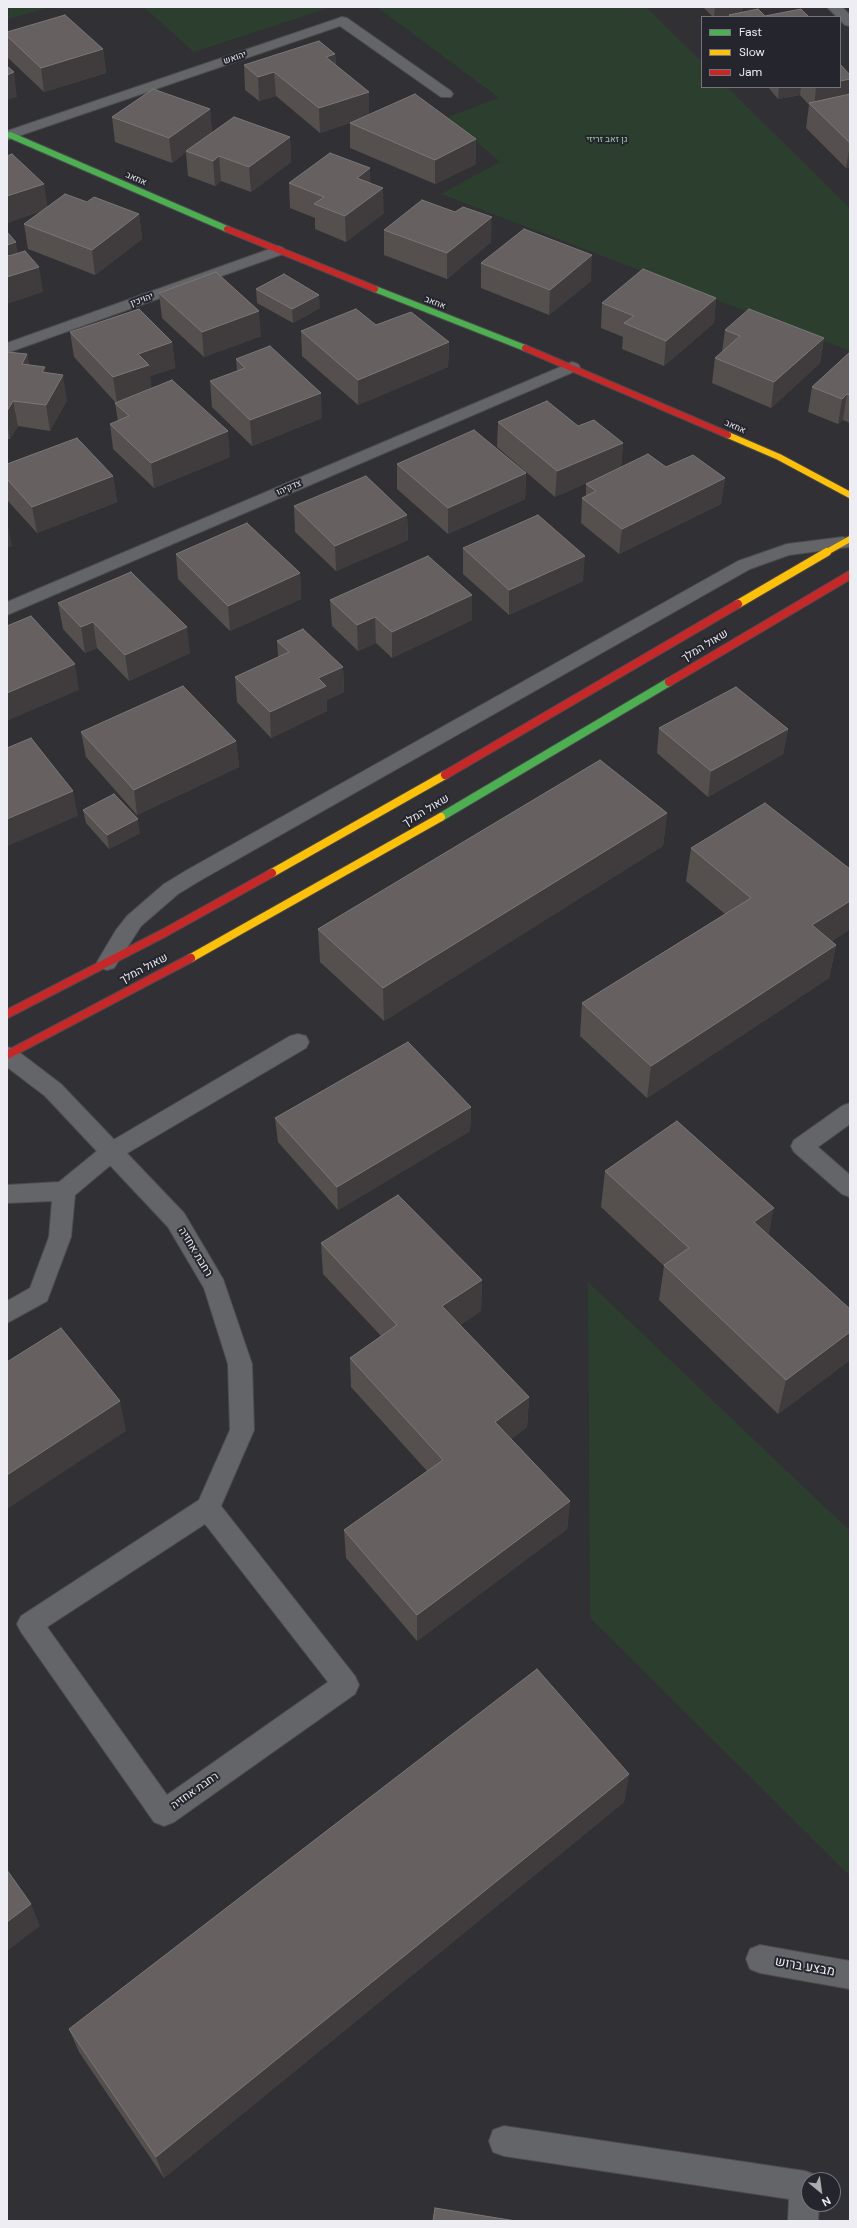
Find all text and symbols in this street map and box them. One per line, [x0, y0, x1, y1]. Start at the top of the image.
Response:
legend [701, 16, 841, 88]
text: Fast [739, 24, 762, 40]
text: Slow [739, 44, 765, 60]
street label: יהואש [222, 49, 248, 67]
text: Jam [739, 64, 762, 80]
park label: גן זאב זריזי [587, 135, 627, 145]
street label: אחאב [124, 170, 148, 188]
street label: יהויכין [129, 291, 155, 309]
street label: אחאב [423, 294, 447, 312]
street label: אחאב [723, 418, 747, 436]
street label: צדקיהו [275, 478, 303, 498]
street label: שאול המלך [679, 627, 731, 665]
street label: שאול המלך [400, 792, 452, 830]
street label: שאול המלך [118, 951, 170, 987]
street label: רחבת אחזיה [175, 1225, 215, 1279]
street label: רחבת אחזיה [169, 1770, 221, 1812]
street label: מבצע ברוש [774, 1954, 836, 1980]
north arrow [801, 2172, 841, 2212]
text: N [819, 2194, 833, 2210]

